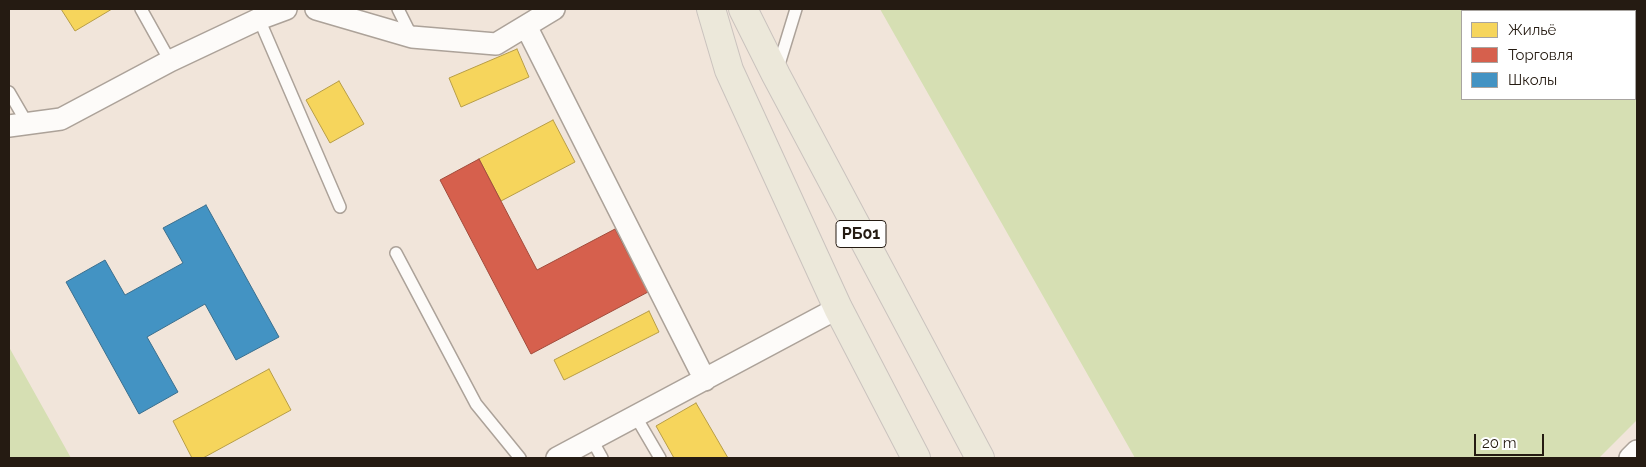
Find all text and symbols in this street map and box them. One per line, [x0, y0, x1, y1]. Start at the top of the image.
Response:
legend [1461, 10, 1636, 100]
text: Жильё [1508, 21, 1556, 39]
text: Торговля [1508, 46, 1573, 64]
text: Школы [1508, 71, 1557, 89]
road number: РБ01 [836, 220, 886, 248]
scale bar [1476, 424, 1546, 456]
text: 20 m [1482, 434, 1517, 452]

